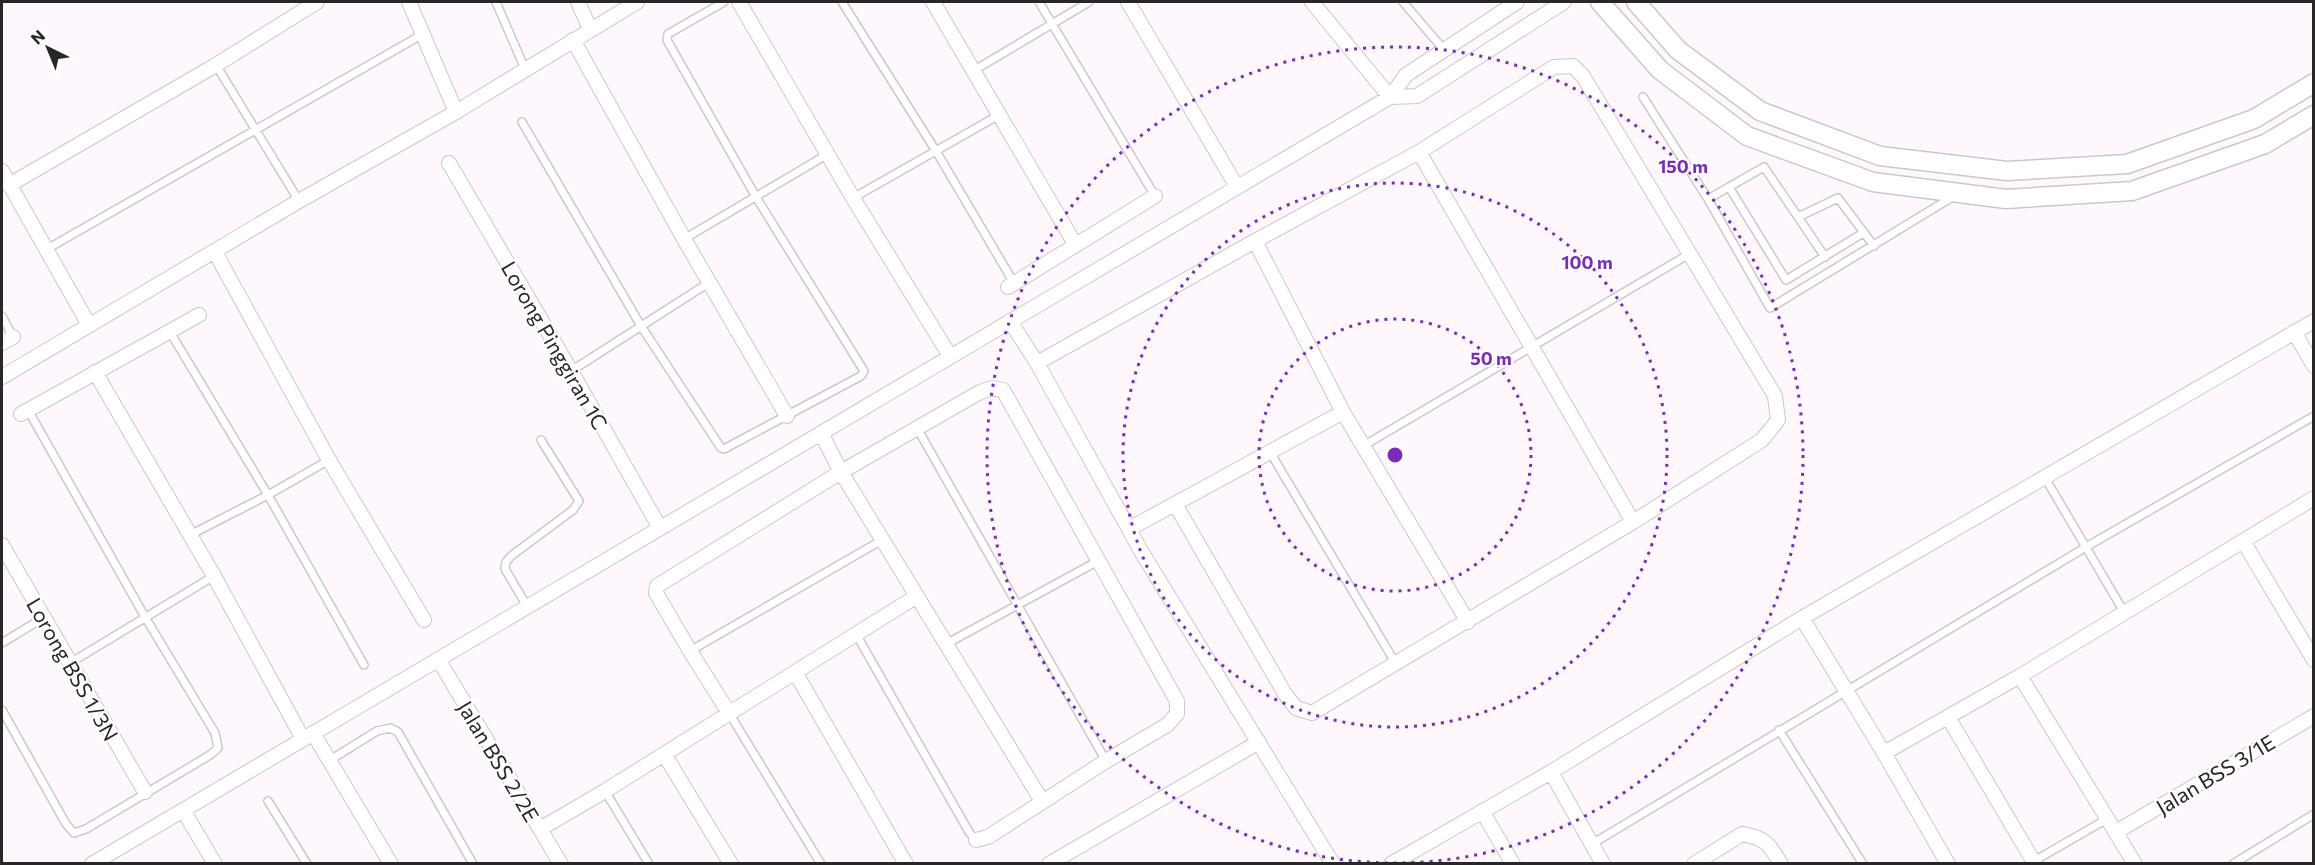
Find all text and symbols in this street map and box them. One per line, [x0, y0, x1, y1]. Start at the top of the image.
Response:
north arrow [18, 18, 78, 78]
text: N [27, 26, 48, 48]
text: 150 m [1658, 155, 1708, 177]
text: 100 m [1561, 251, 1613, 273]
street label: Lorong Pinggiran 1C [497, 257, 613, 433]
text: 50 m [1470, 347, 1512, 369]
centre of rings [1385, 445, 1405, 465]
street label: Lorong BSS 1/3N [22, 593, 124, 745]
street label: Jalan BSS 2/2E [453, 696, 545, 826]
street label: Jalan BSS 3/1E [2151, 729, 2279, 819]

